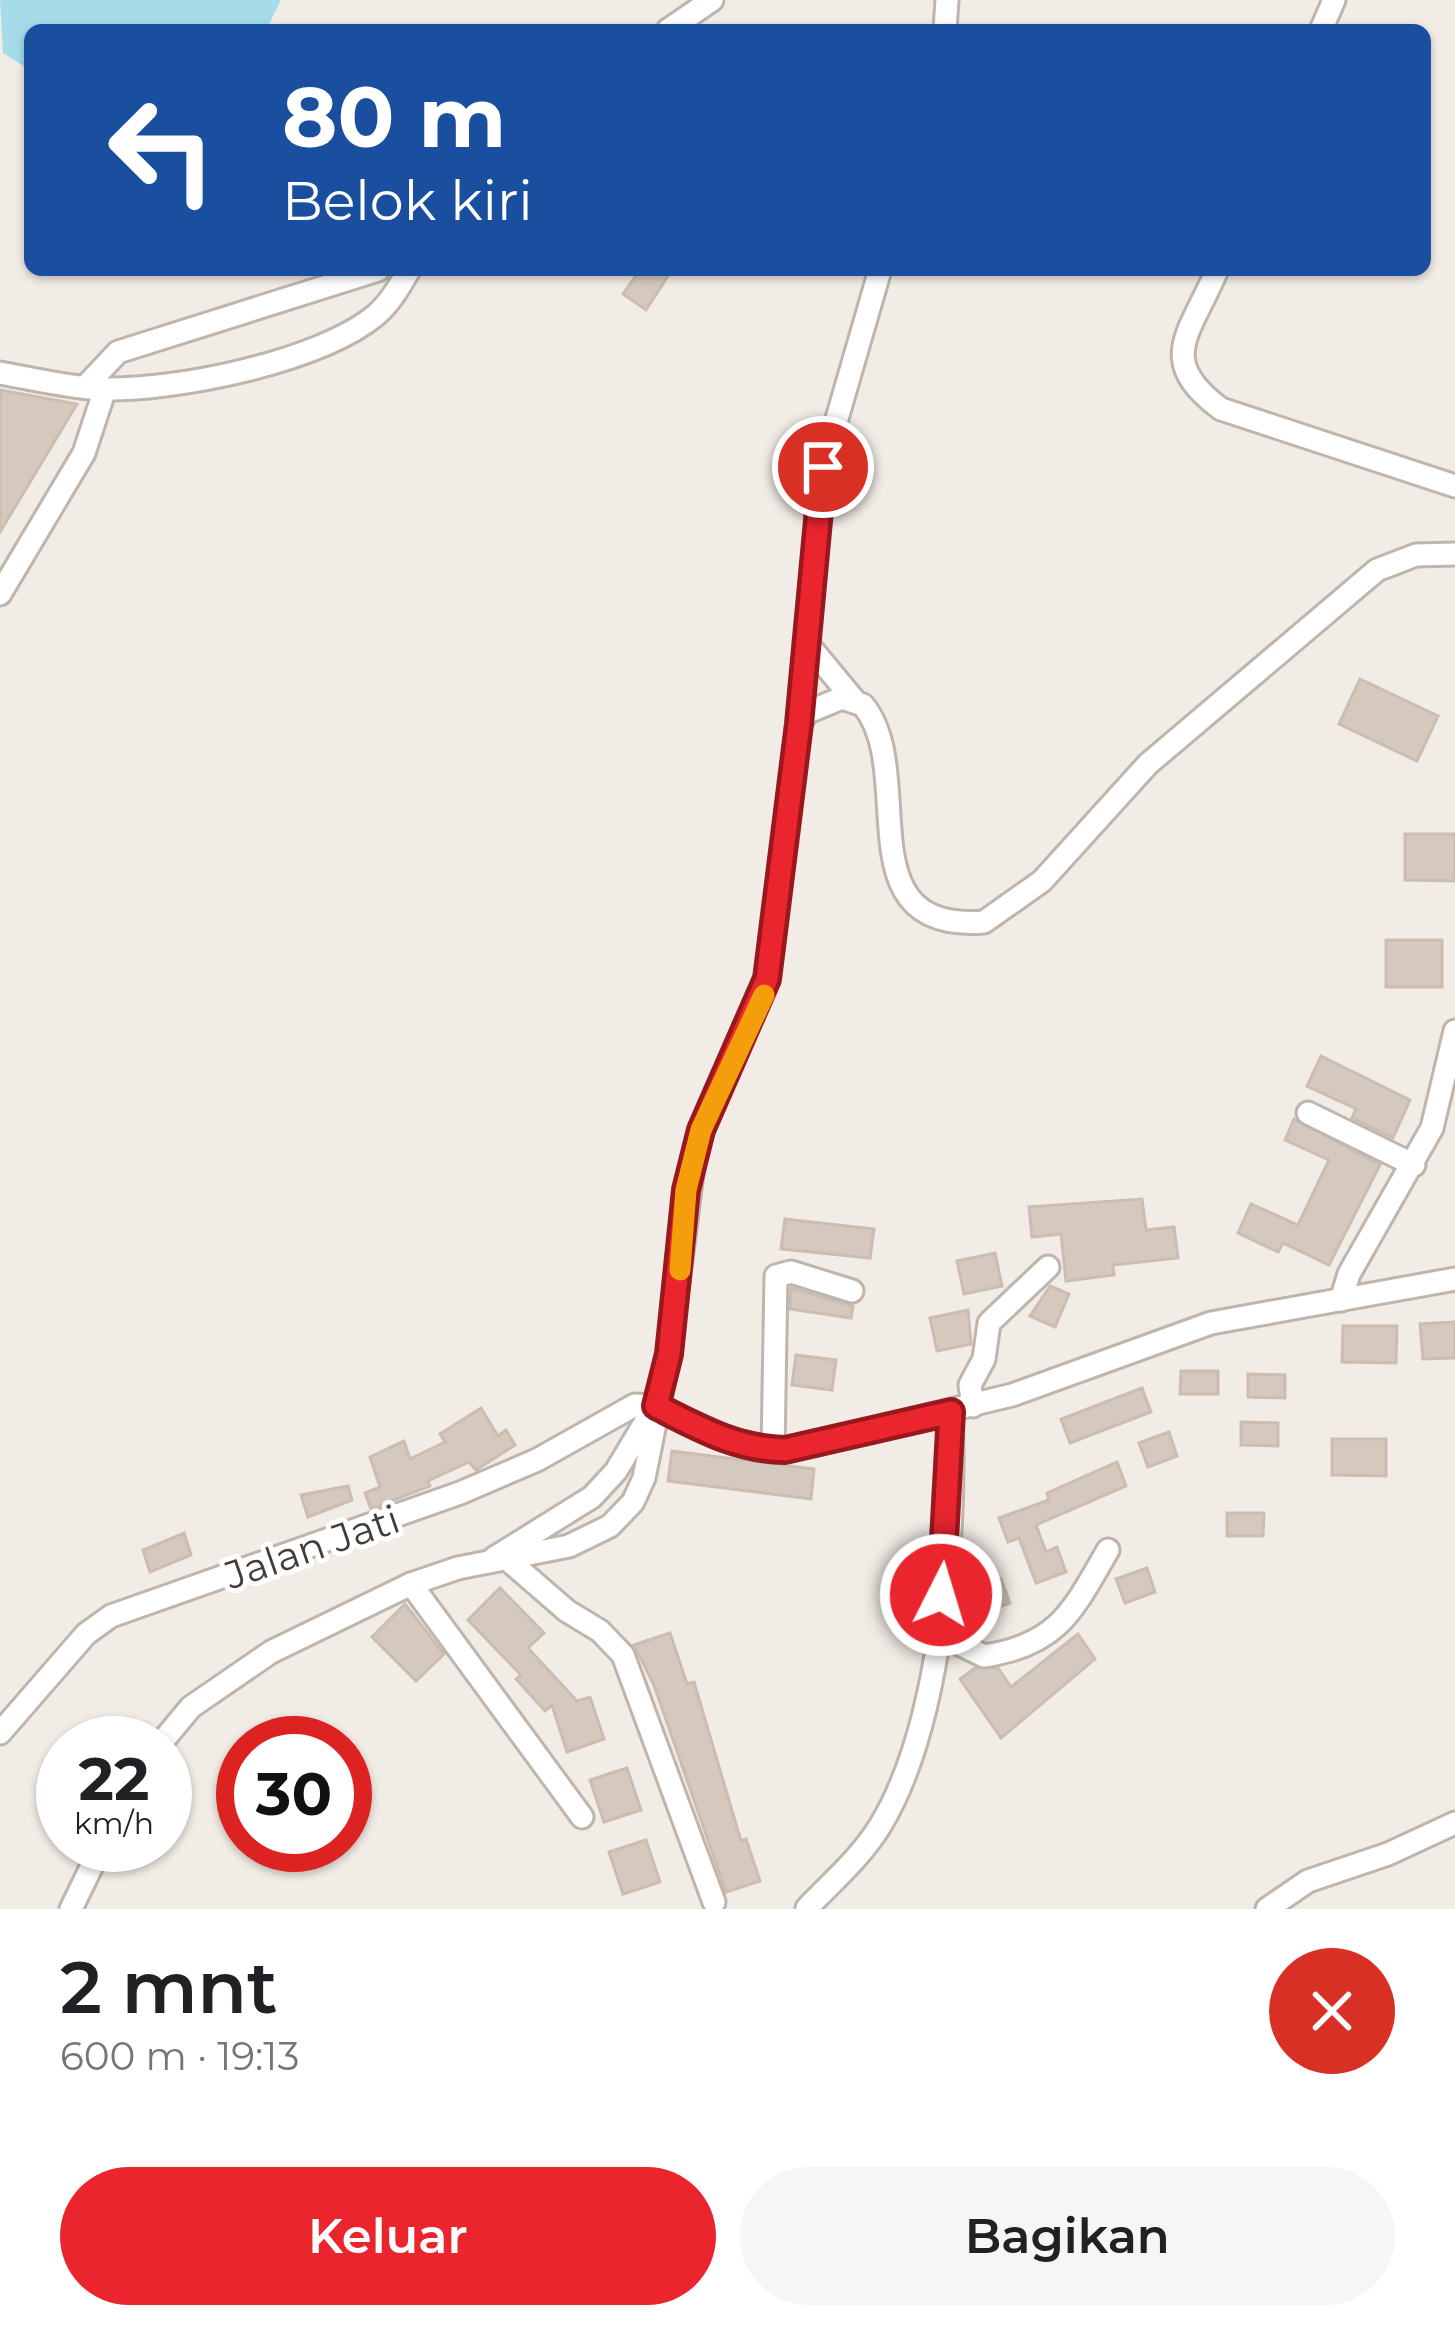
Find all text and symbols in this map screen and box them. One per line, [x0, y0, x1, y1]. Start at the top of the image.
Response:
text: 80 m [282, 66, 506, 168]
icon: left [84, 72, 240, 228]
text: Belok kiri [282, 168, 533, 234]
pin [772, 416, 874, 518]
icon: arrive [790, 434, 856, 500]
street label: Jalan Jati [217, 1495, 406, 1600]
position arrow [878, 1532, 1004, 1658]
speed limit sign: 30 [216, 1716, 372, 1872]
text: 22 [79, 1742, 149, 1815]
text: km/h [74, 1805, 154, 1842]
text: 2 mnt [60, 1943, 277, 2031]
button: close [1269, 1948, 1395, 2074]
text: 600 m · 19:13 [60, 2032, 299, 2080]
button: Keluar [60, 2167, 716, 2305]
button: Bagikan [740, 2167, 1395, 2305]

